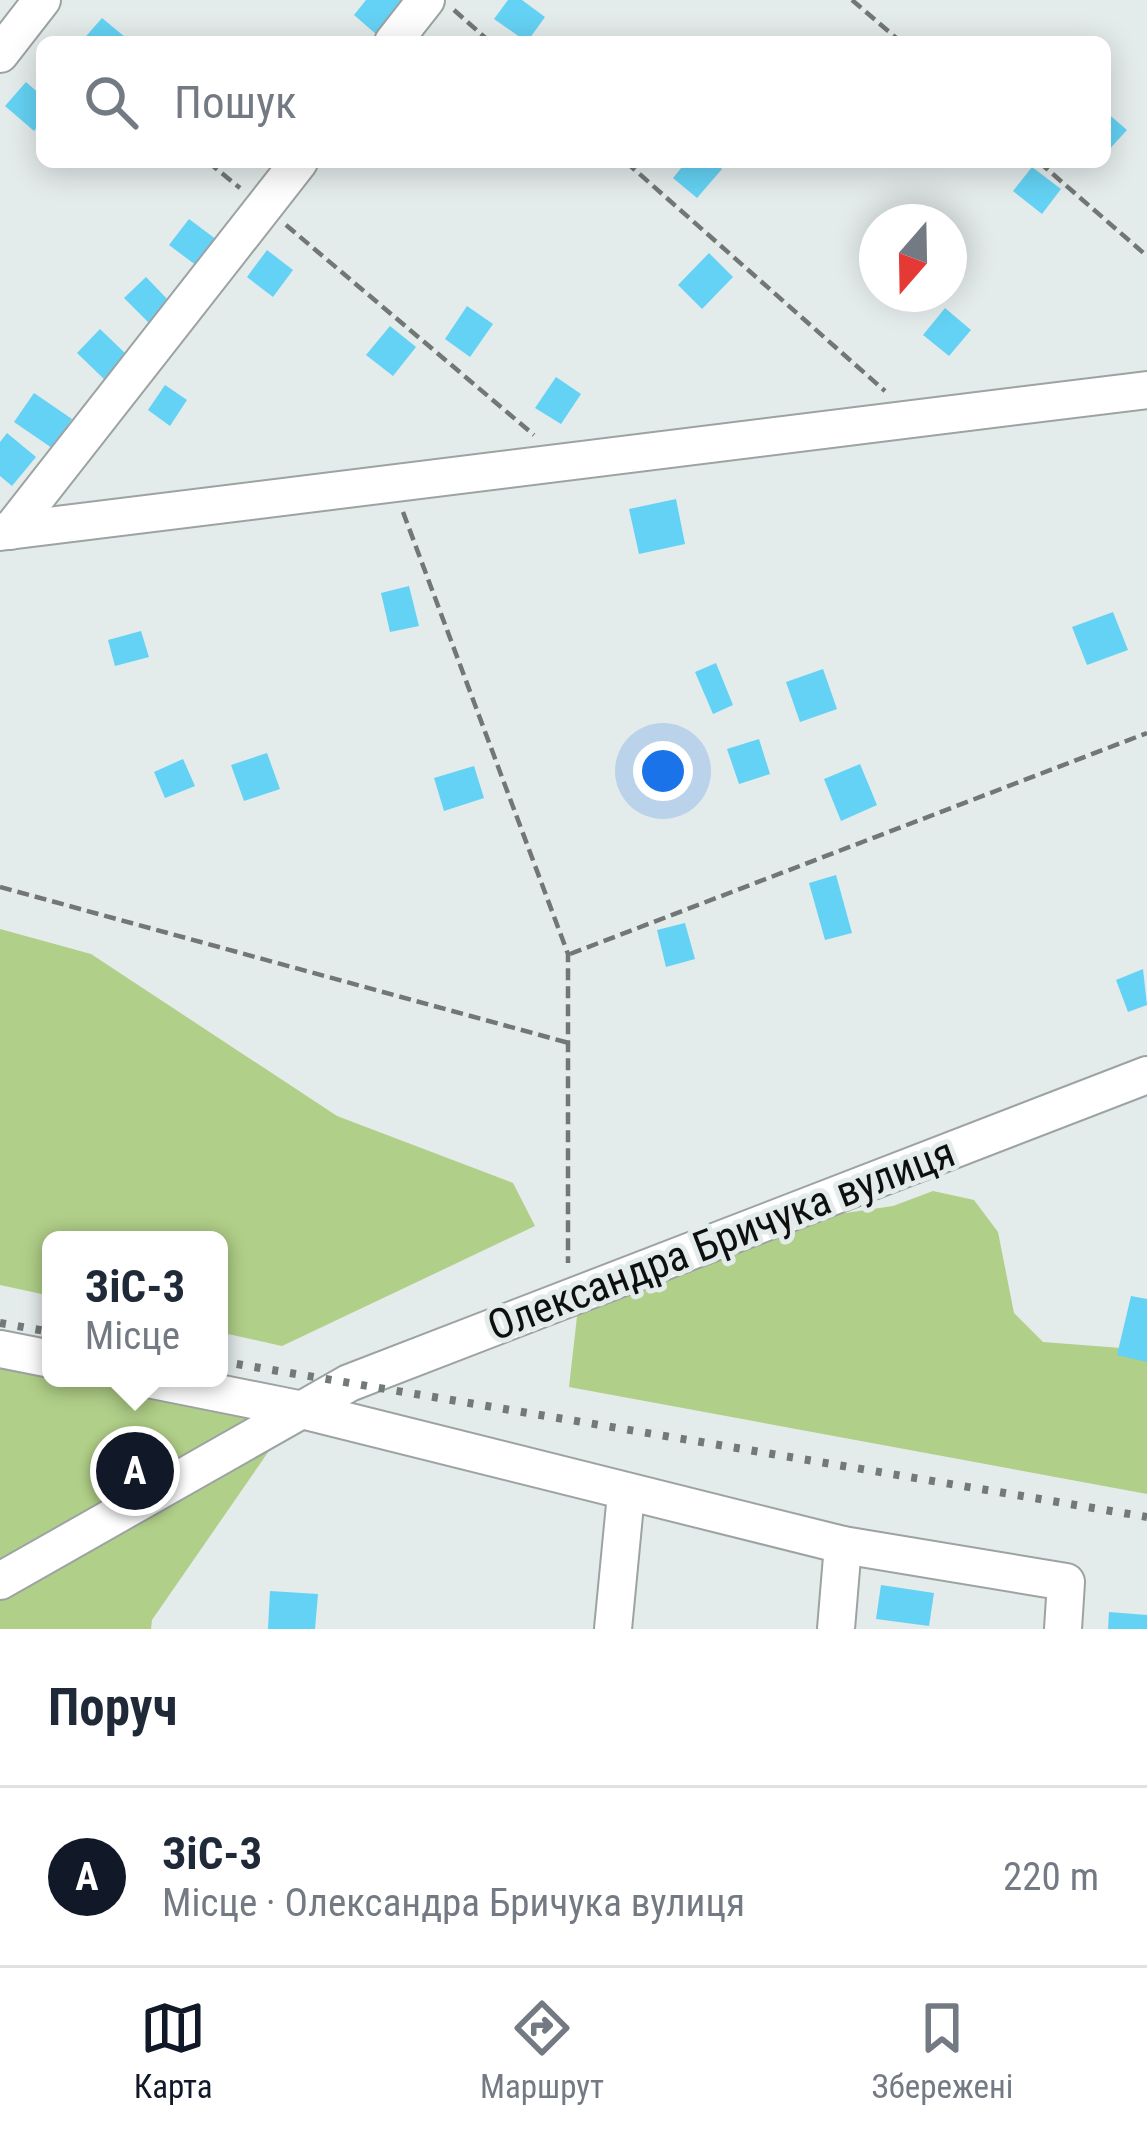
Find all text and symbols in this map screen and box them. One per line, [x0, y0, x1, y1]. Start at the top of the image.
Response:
search box [36, 36, 1111, 168]
icon: search [78, 69, 144, 135]
text: Пошук [174, 76, 297, 129]
north arrow [859, 204, 967, 312]
your location [633, 741, 693, 801]
street label: Олександра Бричука вулиця [481, 1127, 961, 1351]
popup [42, 1231, 228, 1387]
text: ЗіС-3 [85, 1260, 185, 1313]
text: Місце [85, 1313, 180, 1359]
pin: A [96, 1426, 174, 1516]
text: Поруч [48, 1678, 177, 1737]
text: ЗіС-3 [162, 1827, 262, 1880]
text: A [75, 1854, 99, 1900]
text: 220 m [1003, 1854, 1099, 1900]
text: Місце · Олександра Бричука вулиця [162, 1880, 745, 1926]
tab: Карта [134, 1995, 213, 2106]
tab: Маршрут [480, 1995, 604, 2106]
tab: Збережені [872, 1995, 1013, 2106]

